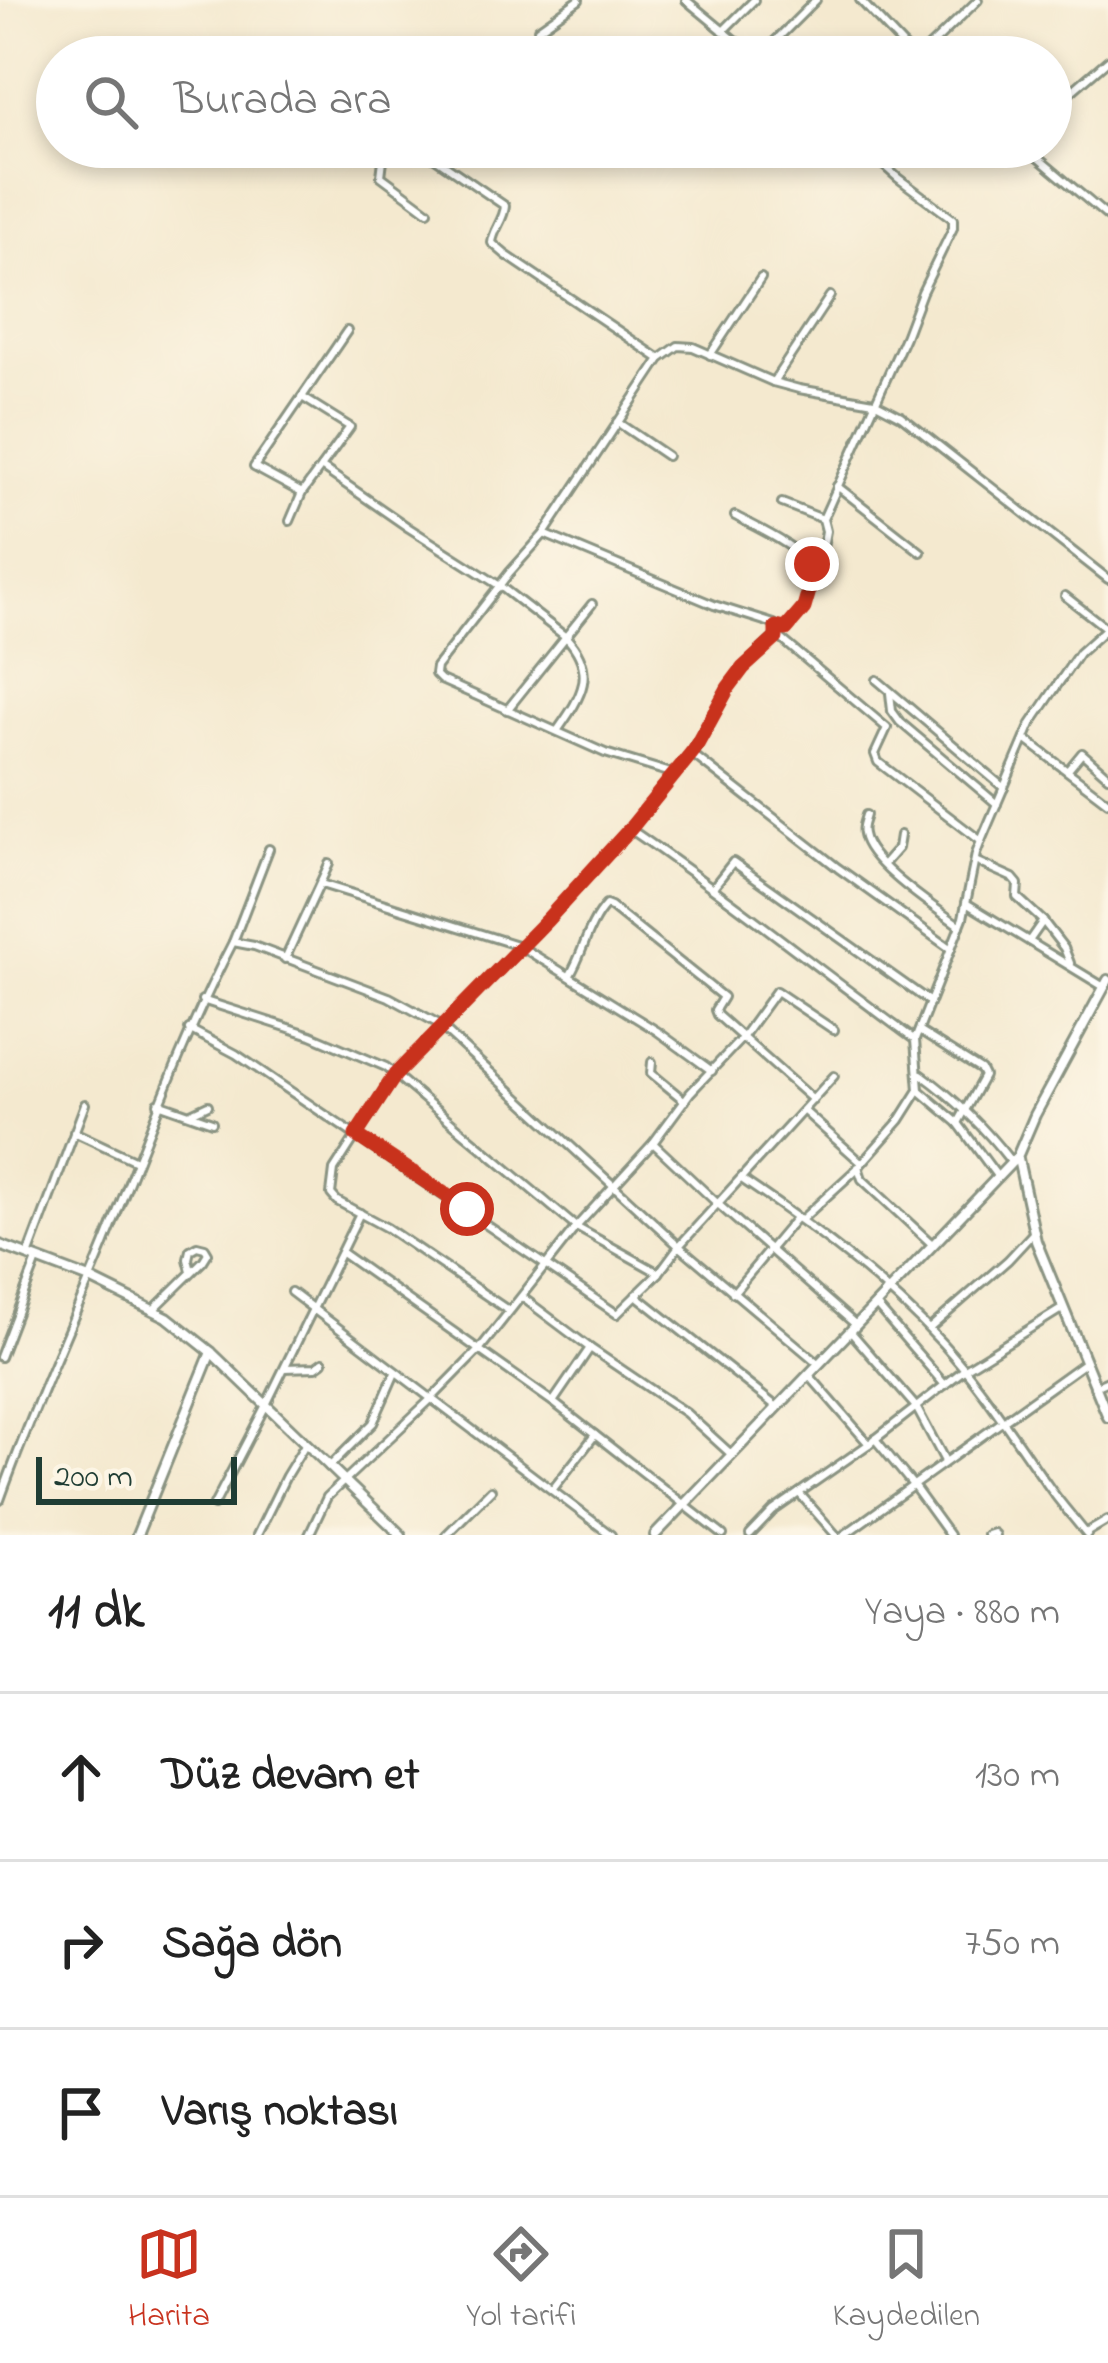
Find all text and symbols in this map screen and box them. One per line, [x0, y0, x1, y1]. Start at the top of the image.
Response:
search box [36, 36, 1072, 168]
icon: search [78, 69, 144, 135]
text: Burada ara [174, 69, 392, 135]
route end [785, 537, 839, 591]
route start [440, 1182, 494, 1236]
scale bar [36, 1451, 237, 1504]
text: 200 m [54, 1454, 133, 1502]
text: 11 dk [48, 1576, 144, 1651]
text: Yaya · 880 m [864, 1585, 1060, 1642]
icon: ahead [48, 1744, 114, 1810]
text: Düz devam et [162, 1744, 419, 1810]
text: 130 m [975, 1748, 1060, 1805]
icon: right [48, 1912, 114, 1978]
text: Sağa dön [162, 1912, 342, 1978]
text: 750 m [965, 1916, 1060, 1973]
icon: arrive [48, 2080, 114, 2146]
text: Varış noktası [162, 2080, 398, 2146]
tab: Harita [128, 2221, 210, 2341]
tab: Yol tarifi [466, 2221, 576, 2341]
tab: Kaydedilen [832, 2221, 980, 2341]

